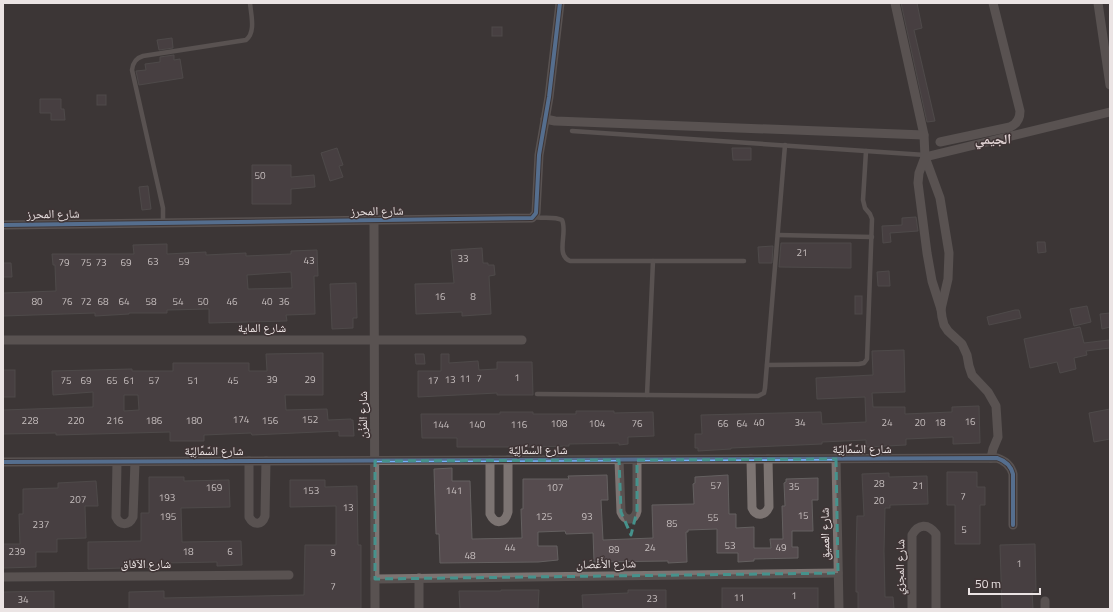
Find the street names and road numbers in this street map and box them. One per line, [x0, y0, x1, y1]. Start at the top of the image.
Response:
street label: شارع المحرز [349, 201, 404, 220]
street label: شارع المحرز [25, 204, 80, 223]
street label: شارع الماية [238, 318, 286, 337]
street label: شارع المُزْن [353, 391, 372, 439]
street label: شارع السَّمَّالِيَّة [832, 439, 892, 458]
street label: شارع السَّمَّالِيَّة [508, 440, 568, 459]
street label: شارع السَّمَّالِيَّة [184, 441, 244, 460]
street label: شارع العميق [815, 507, 834, 561]
street label: شارع المجزي [890, 539, 911, 595]
street label: شارع الأَغْصَان [576, 553, 636, 574]
street label: شارع الآفاق [121, 554, 171, 573]

